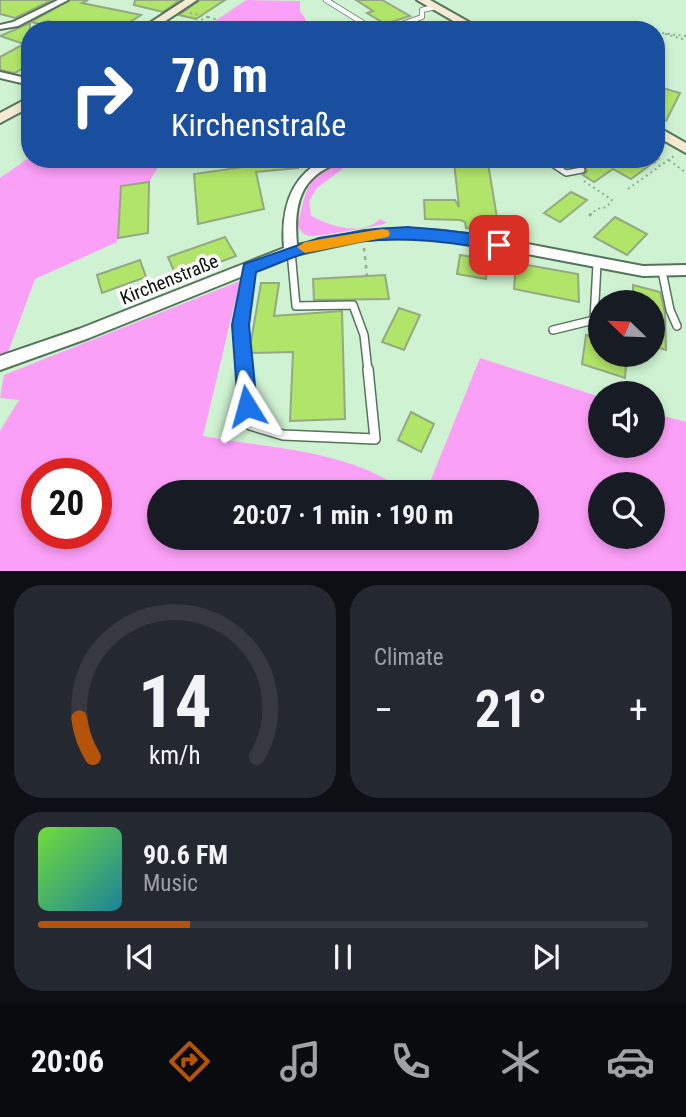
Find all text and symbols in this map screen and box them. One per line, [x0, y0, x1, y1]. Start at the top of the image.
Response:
text: 70 m [171, 47, 268, 104]
icon: right [56, 49, 147, 140]
text: Kirchenstraße [171, 106, 346, 144]
pin [469, 215, 529, 275]
icon: arrive [480, 226, 518, 264]
street label: Kirchenstraße [117, 249, 222, 310]
north arrow [588, 290, 665, 368]
map controls [588, 290, 665, 549]
position arrow [210, 369, 284, 443]
button: sound [588, 381, 665, 458]
speed limit sign: 20 [21, 458, 112, 549]
button: search [588, 472, 665, 549]
text: 20:07 · 1 min · 190 m [233, 500, 453, 530]
text: Climate [374, 644, 444, 671]
text: 14 [138, 660, 212, 746]
text: 21° [475, 679, 547, 740]
text: − [374, 688, 393, 732]
text: + [629, 688, 648, 732]
text: km/h [149, 741, 201, 770]
text: 90.6 FM [143, 840, 228, 870]
text: Music [143, 870, 198, 897]
icon: previous [121, 938, 159, 976]
icon: pause [324, 938, 362, 976]
icon: next [527, 938, 565, 976]
icon: directions [165, 1037, 214, 1086]
icon: music [276, 1037, 325, 1086]
icon: phone [386, 1037, 435, 1086]
icon: climate [496, 1037, 545, 1086]
icon: car [606, 1037, 655, 1086]
text: 20:06 [31, 1042, 104, 1080]

